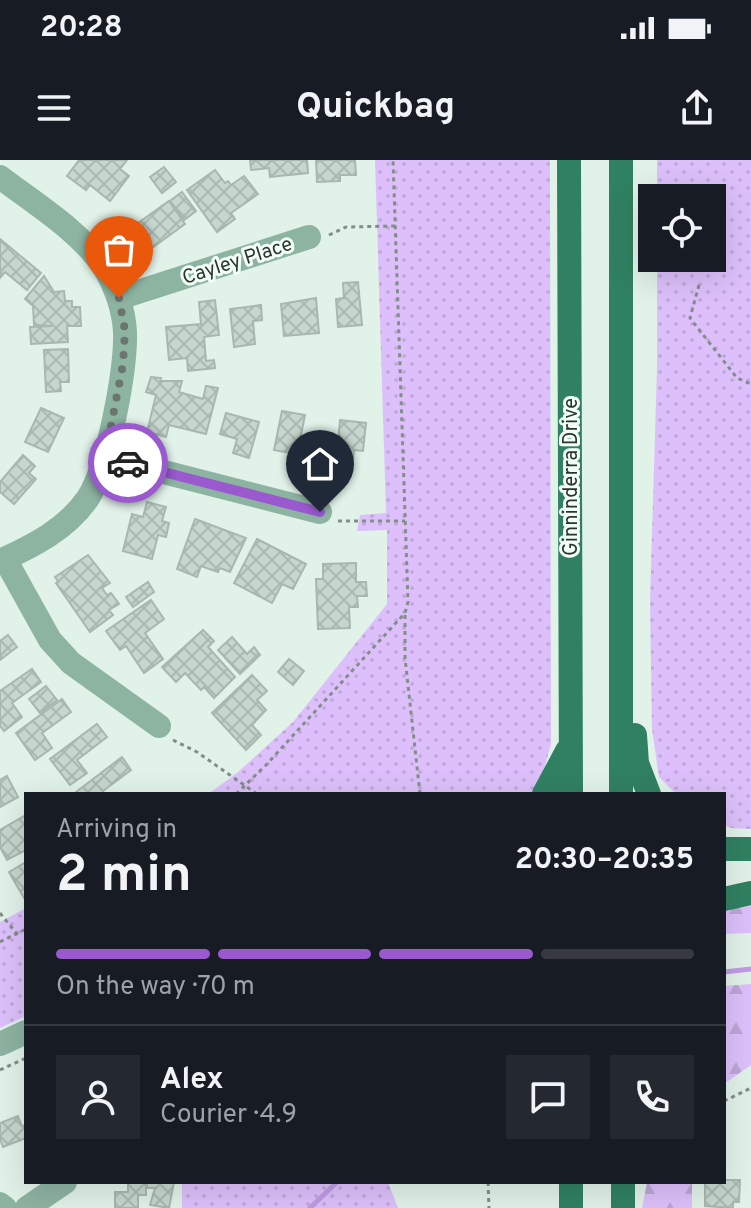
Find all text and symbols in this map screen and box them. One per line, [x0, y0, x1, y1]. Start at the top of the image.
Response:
text: 20:28 [40, 10, 123, 47]
text: Quickbag [296, 85, 455, 131]
icon: menu [32, 86, 76, 130]
icon: share [675, 86, 719, 130]
map controls [638, 184, 726, 272]
button: locate [638, 184, 726, 272]
pin [85, 216, 153, 298]
icon: bag [97, 228, 141, 272]
street label: Cayley Place [179, 232, 296, 292]
street label: Ginninderra Drive [559, 398, 585, 556]
courier [88, 423, 168, 503]
pin [286, 430, 354, 512]
icon: car [106, 441, 150, 485]
icon: home [298, 442, 342, 486]
text: Arriving in [56, 814, 177, 847]
text: 20:30–20:35 [515, 842, 694, 879]
text: 2 min [56, 844, 192, 910]
text: On the way · 70 m [56, 971, 255, 1004]
button: person [56, 1055, 140, 1139]
button: chat [506, 1055, 590, 1139]
button: phone [610, 1055, 694, 1139]
text: Alex [160, 1062, 224, 1099]
text: Courier · 4.9 [160, 1099, 297, 1132]

